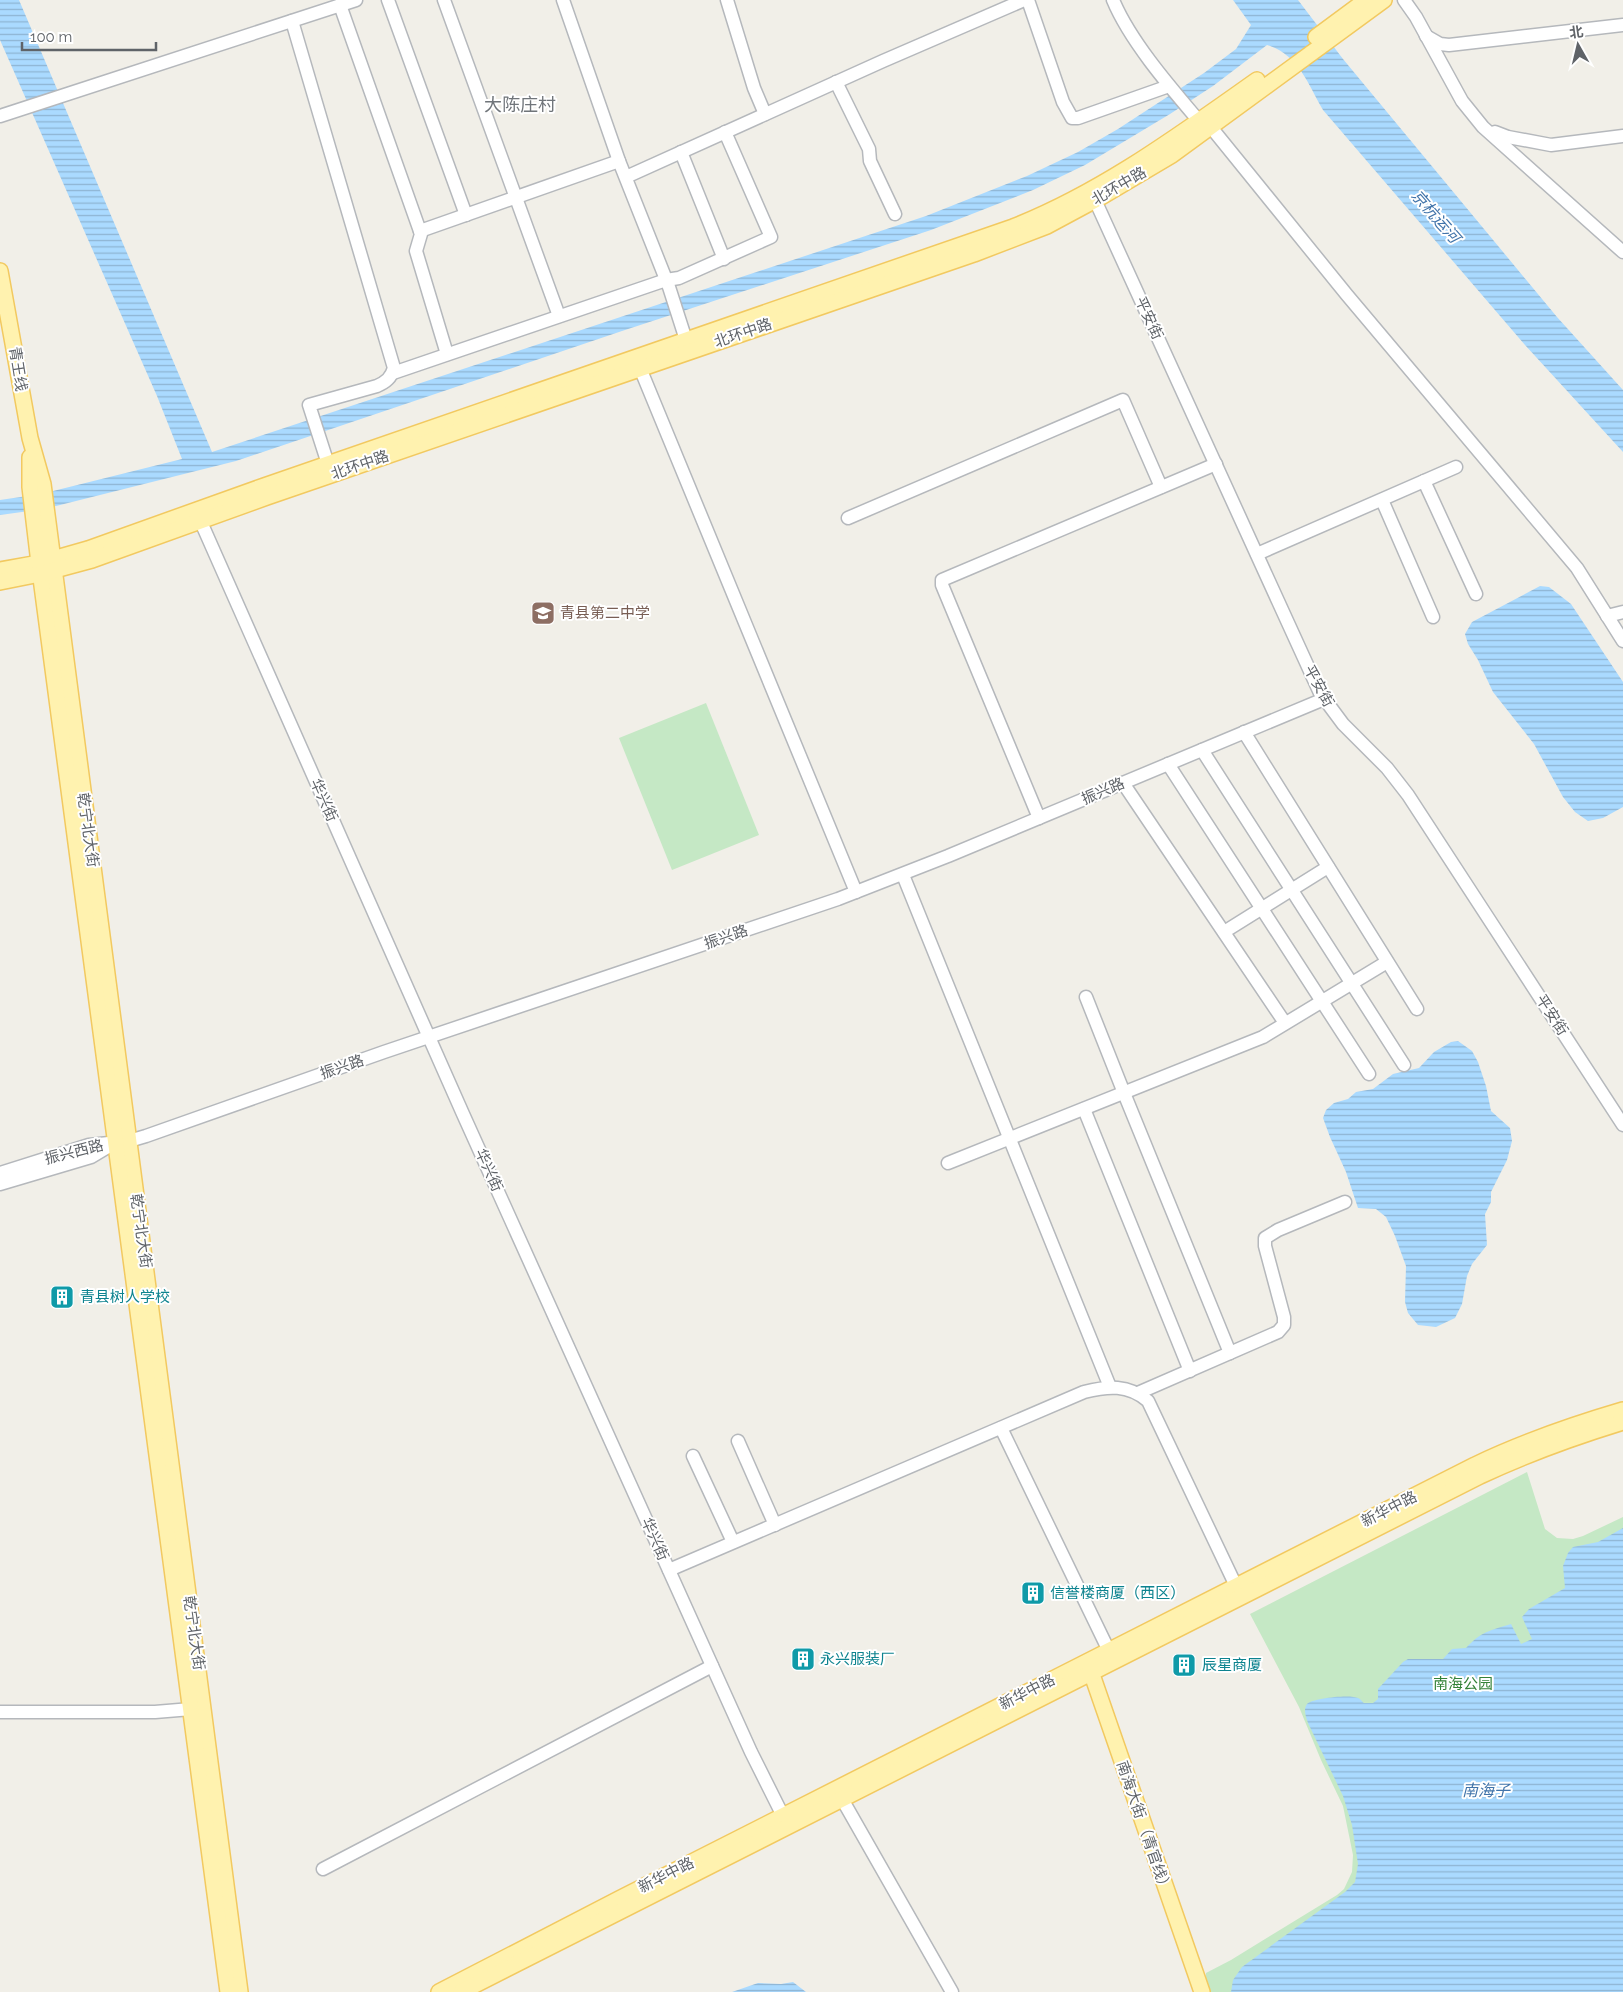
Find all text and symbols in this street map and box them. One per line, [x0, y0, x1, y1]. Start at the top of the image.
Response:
scale bar [22, 20, 156, 52]
north arrow [1553, 20, 1603, 70]
text: 北 [1568, 23, 1584, 41]
text: 100 m [30, 28, 72, 46]
district label: 大陈庄村 [484, 94, 556, 115]
street label: 北环中路 [1089, 163, 1149, 209]
water label: 京杭运河 [1407, 186, 1466, 249]
street label: 平安街 [1131, 294, 1167, 342]
street label: 北环中路 [712, 315, 774, 351]
street label: 青王线 [6, 345, 30, 393]
street label: 北环中路 [329, 447, 391, 483]
school or university icon: 青县第二中学 [530, 600, 556, 626]
place label: 青县第二中学 [560, 604, 650, 622]
street label: 平安街 [1300, 662, 1338, 710]
street label: 振兴路 [1079, 774, 1127, 808]
street label: 华兴街 [307, 776, 341, 824]
street label: 乾宁北大街 [74, 792, 102, 868]
street label: 振兴路 [702, 921, 750, 953]
street label: 平安街 [1532, 991, 1572, 1039]
street label: 振兴路 [318, 1051, 366, 1083]
street label: 振兴西路 [43, 1136, 105, 1168]
street label: 华兴街 [472, 1146, 506, 1194]
street label: 乾宁北大街 [127, 1193, 155, 1269]
building icon: 青县树人学校 [49, 1284, 75, 1310]
place label: 青县树人学校 [80, 1288, 170, 1306]
street label: 新华中路 [1358, 1487, 1420, 1531]
street label: 华兴街 [638, 1515, 672, 1563]
building icon: 信誉楼商厦（西区） [1020, 1580, 1046, 1606]
place label: 信誉楼商厦（西区） [1050, 1584, 1185, 1602]
street label: 乾宁北大街 [180, 1595, 208, 1671]
building icon: 永兴服装厂 [790, 1646, 816, 1672]
place label: 永兴服装厂 [820, 1650, 895, 1668]
building icon: 辰星商厦 [1171, 1652, 1197, 1678]
place label: 辰星商厦 [1202, 1656, 1262, 1674]
street label: 新华中路 [996, 1670, 1058, 1714]
park label: 南海公园 [1433, 1675, 1493, 1693]
street label: 南海大街 （青官线） [1113, 1758, 1175, 1896]
water label: 南海子 [1462, 1781, 1511, 1800]
street label: 新华中路 [635, 1853, 697, 1897]

